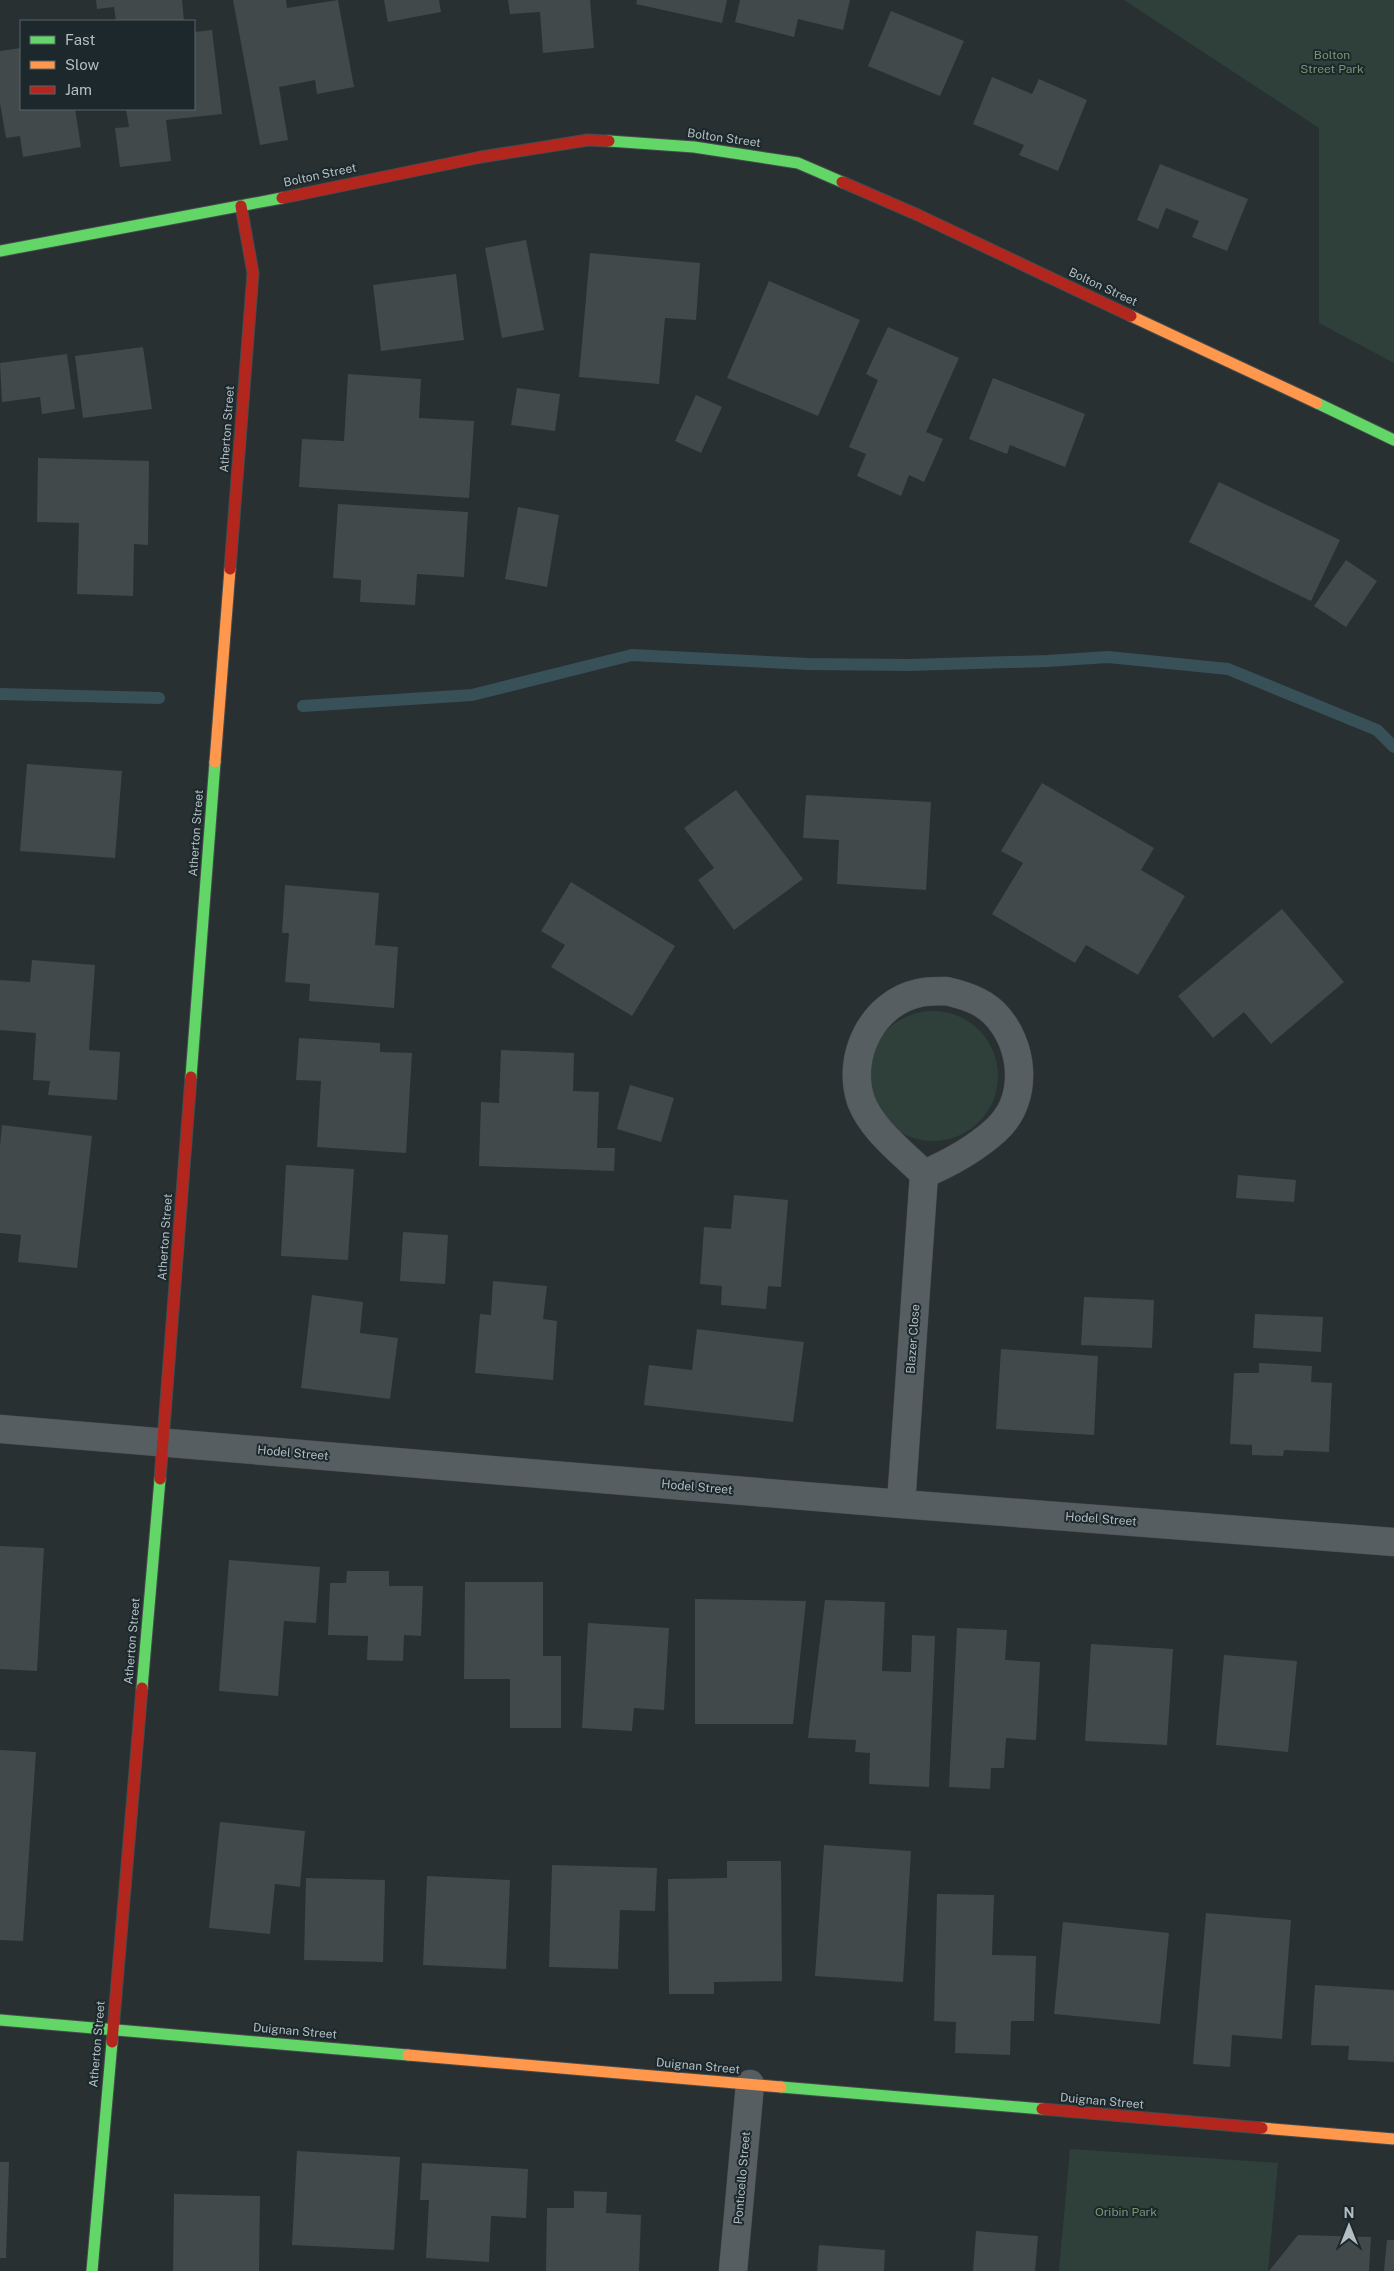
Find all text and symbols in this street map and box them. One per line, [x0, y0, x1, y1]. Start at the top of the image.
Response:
legend [20, 20, 195, 110]
text: Fast [65, 31, 95, 48]
park label: Bolton Street Park [1300, 48, 1364, 76]
text: Slow [65, 56, 100, 73]
text: Jam [65, 81, 92, 98]
street label: Bolton Street [686, 126, 762, 150]
street label: Bolton Street [282, 160, 358, 190]
street label: Bolton Street [1066, 265, 1140, 309]
street label: Atherton Street [217, 385, 237, 473]
street label: Atherton Street [186, 789, 206, 877]
street label: Atherton Street [155, 1193, 175, 1281]
street label: Blazer Close [904, 1304, 922, 1374]
street label: Hodel Street [257, 1443, 330, 1463]
street label: Hodel Street [661, 1477, 734, 1497]
street label: Hodel Street [1065, 1510, 1137, 1528]
street label: Atherton Street [121, 1597, 143, 1685]
street label: Atherton Street [86, 2000, 108, 2088]
street label: Duignan Street [252, 2020, 338, 2042]
street label: Duignan Street [655, 2055, 741, 2077]
street label: Duignan Street [1059, 2090, 1145, 2112]
street label: Ponticello Street [731, 2131, 753, 2225]
north arrow [1324, 2201, 1374, 2251]
park label: Oribin Park [1095, 2205, 1157, 2219]
text: N [1344, 2205, 1354, 2221]

